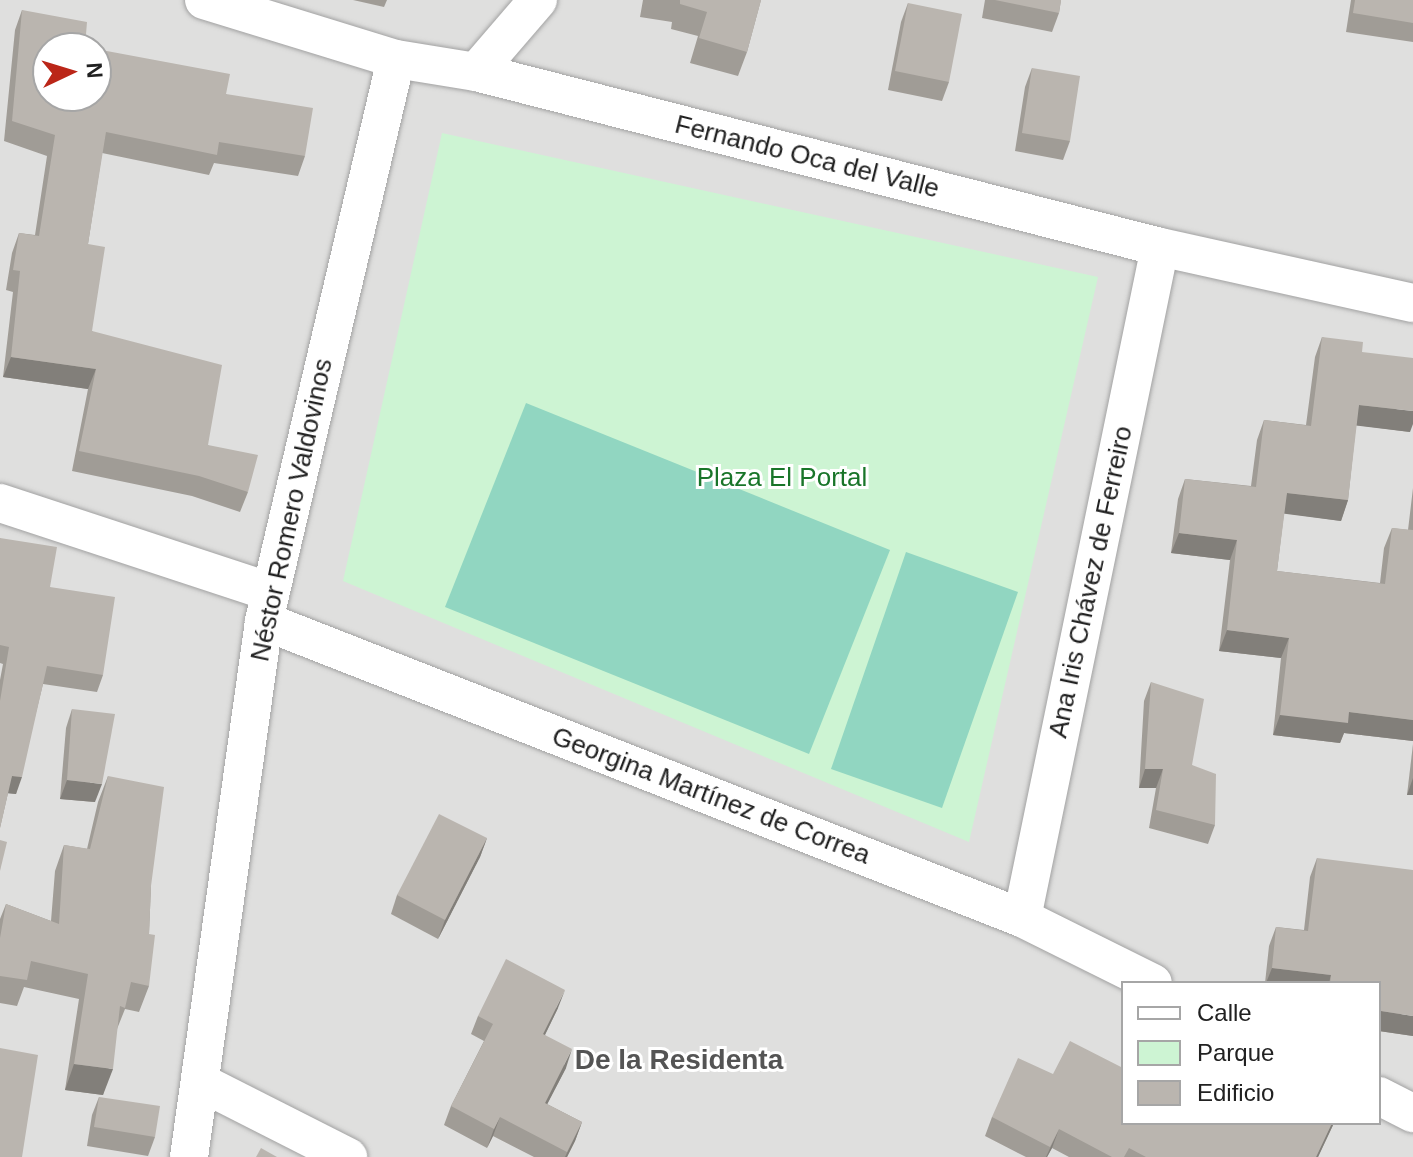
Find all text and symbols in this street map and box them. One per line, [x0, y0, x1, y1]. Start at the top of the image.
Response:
north arrow [32, 32, 112, 112]
text: N [81, 62, 107, 79]
street label: Fernando Oca del Valle [672, 109, 942, 205]
street label: Néstor Romero Valdovinos [245, 356, 339, 664]
street label: Ana Iris Chávez de Ferreiro [1043, 423, 1139, 741]
park label: Plaza El Portal [697, 462, 867, 494]
street label: Georgina Martínez de Correa [548, 721, 874, 871]
legend [1121, 981, 1381, 1125]
text: Calle [1197, 999, 1252, 1026]
text: Parque [1197, 1039, 1274, 1066]
district label: De la Residenta [575, 1043, 783, 1077]
text: Edificio [1197, 1079, 1274, 1106]

